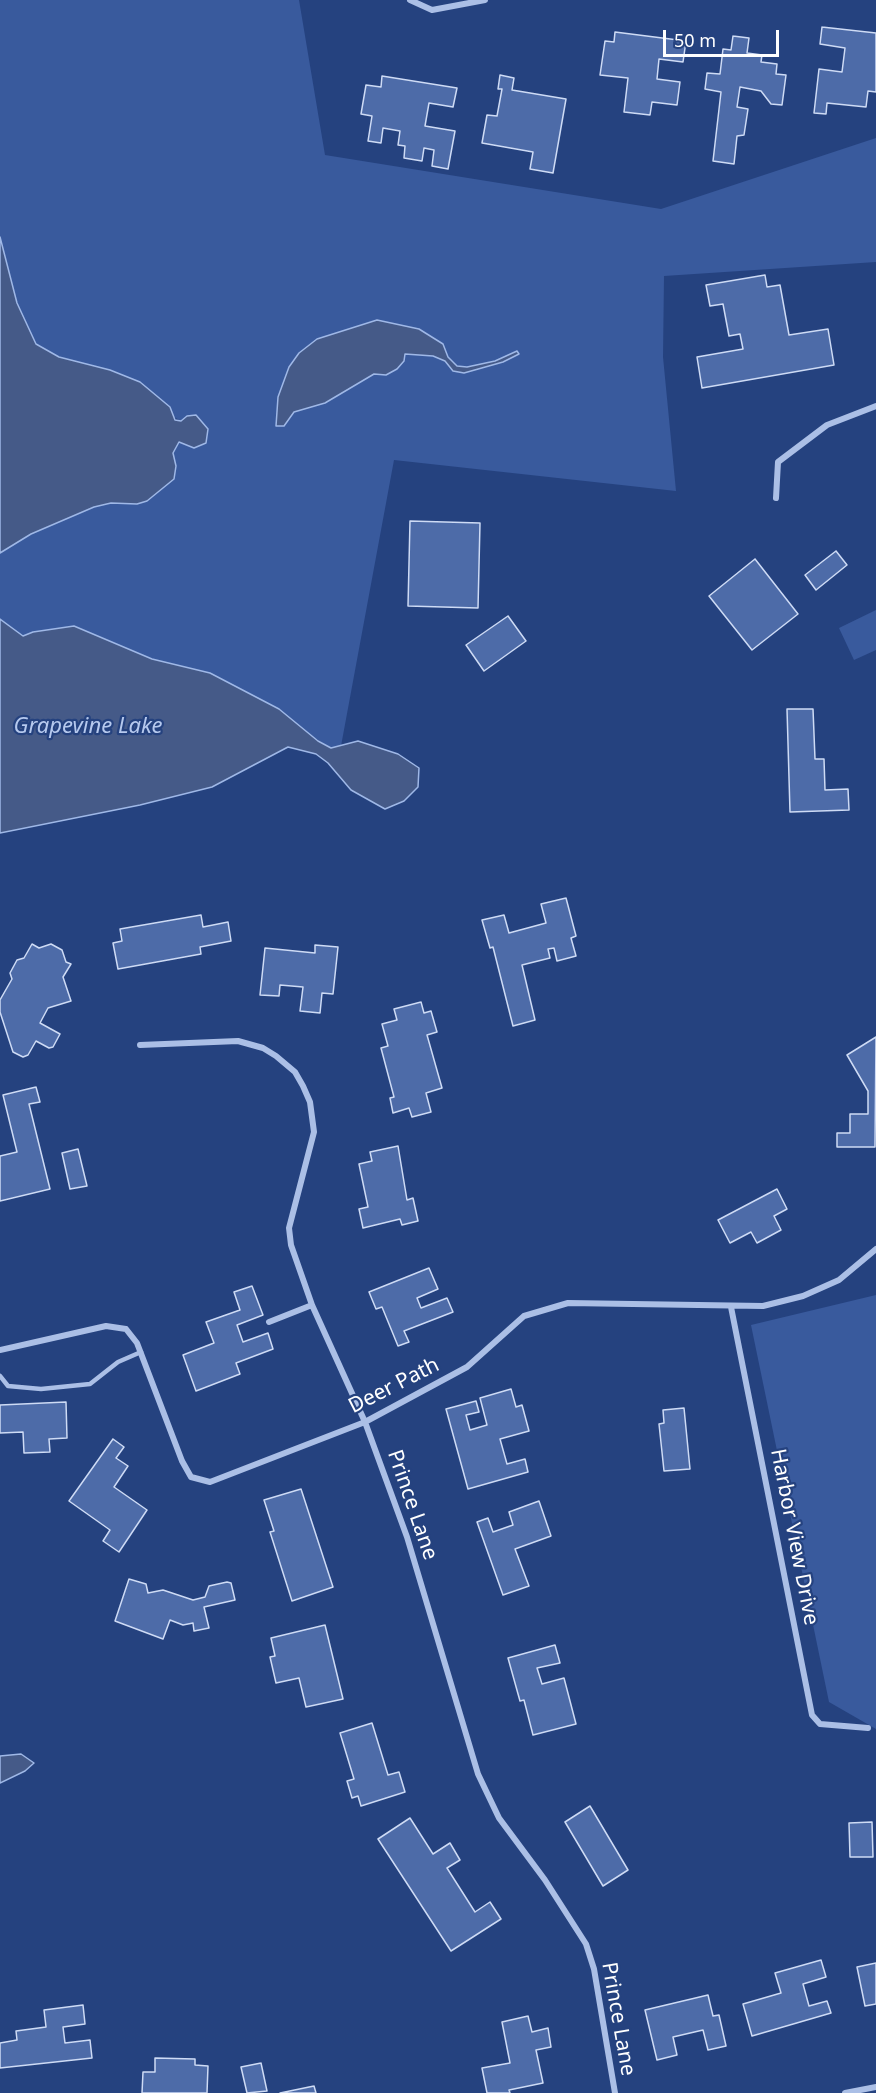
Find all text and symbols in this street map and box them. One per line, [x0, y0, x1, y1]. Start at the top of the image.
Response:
scale bar [666, 18, 782, 56]
text: 50 m [674, 28, 716, 52]
water label: Grapevine Lake [14, 714, 162, 740]
street label: Deer Path [345, 1352, 443, 1420]
street label: Prince Lane [381, 1447, 443, 1563]
street label: Harbor View Drive [765, 1447, 823, 1627]
street label: Prince Lane [596, 1960, 640, 2078]

